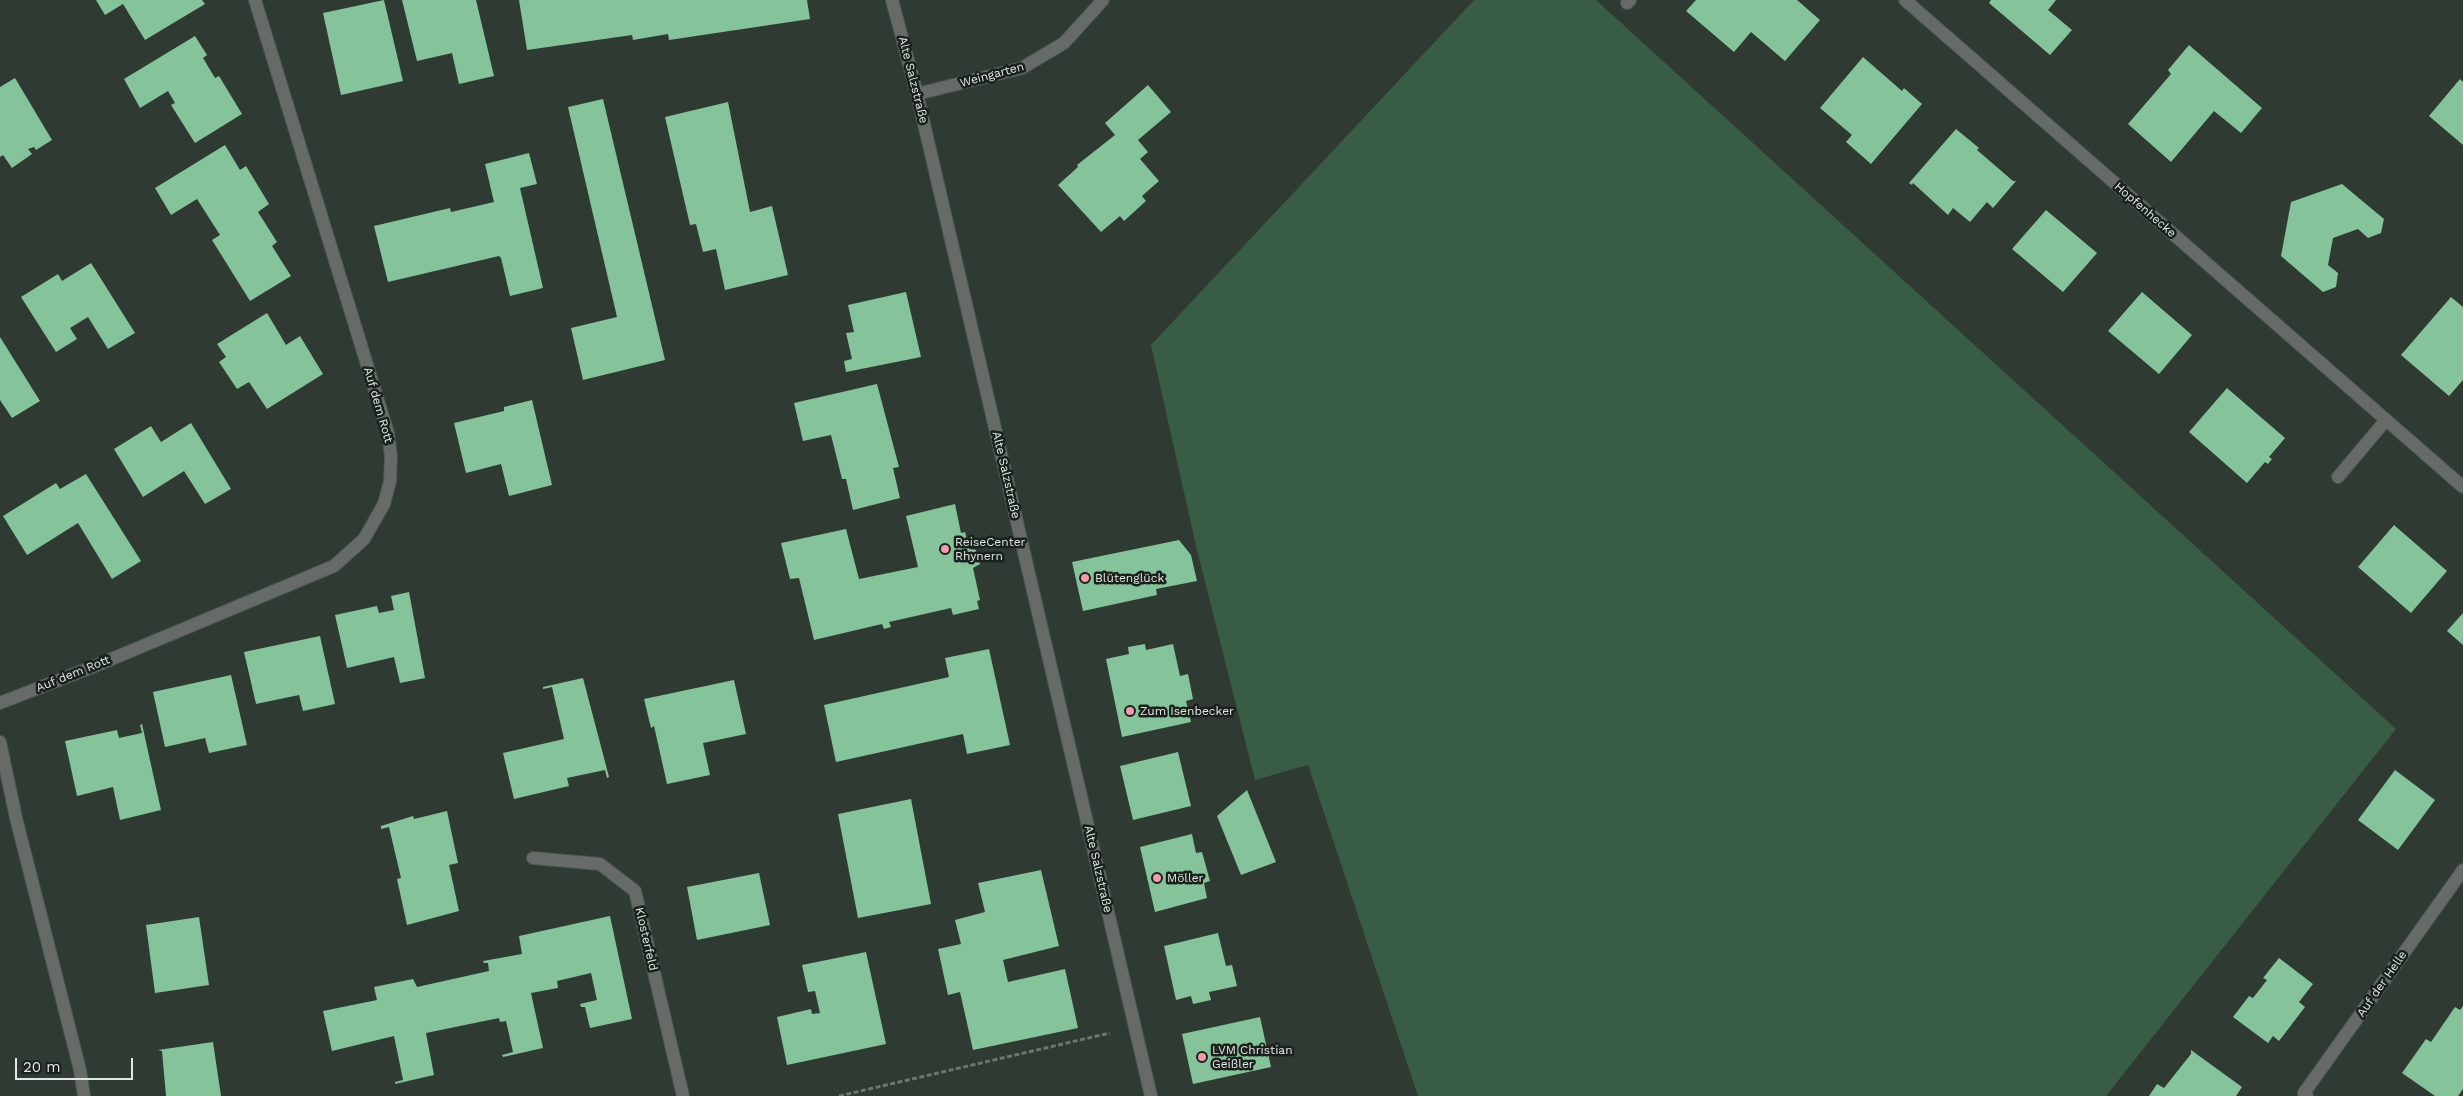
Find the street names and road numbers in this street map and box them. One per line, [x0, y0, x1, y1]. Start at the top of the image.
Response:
street label: Alte Salzstraße [895, 35, 931, 125]
street label: Weingarten [958, 60, 1026, 90]
street label: Hopfenhecke [2111, 179, 2179, 241]
street label: Auf dem Rott [360, 365, 396, 445]
street label: Alte Salzstraße [989, 430, 1023, 520]
street label: Auf dem Rott [34, 653, 112, 695]
street label: Alte Salzstraße [1081, 824, 1115, 914]
street label: Klosterfeld [632, 906, 660, 972]
street label: Auf der Helle [2354, 948, 2410, 1020]

